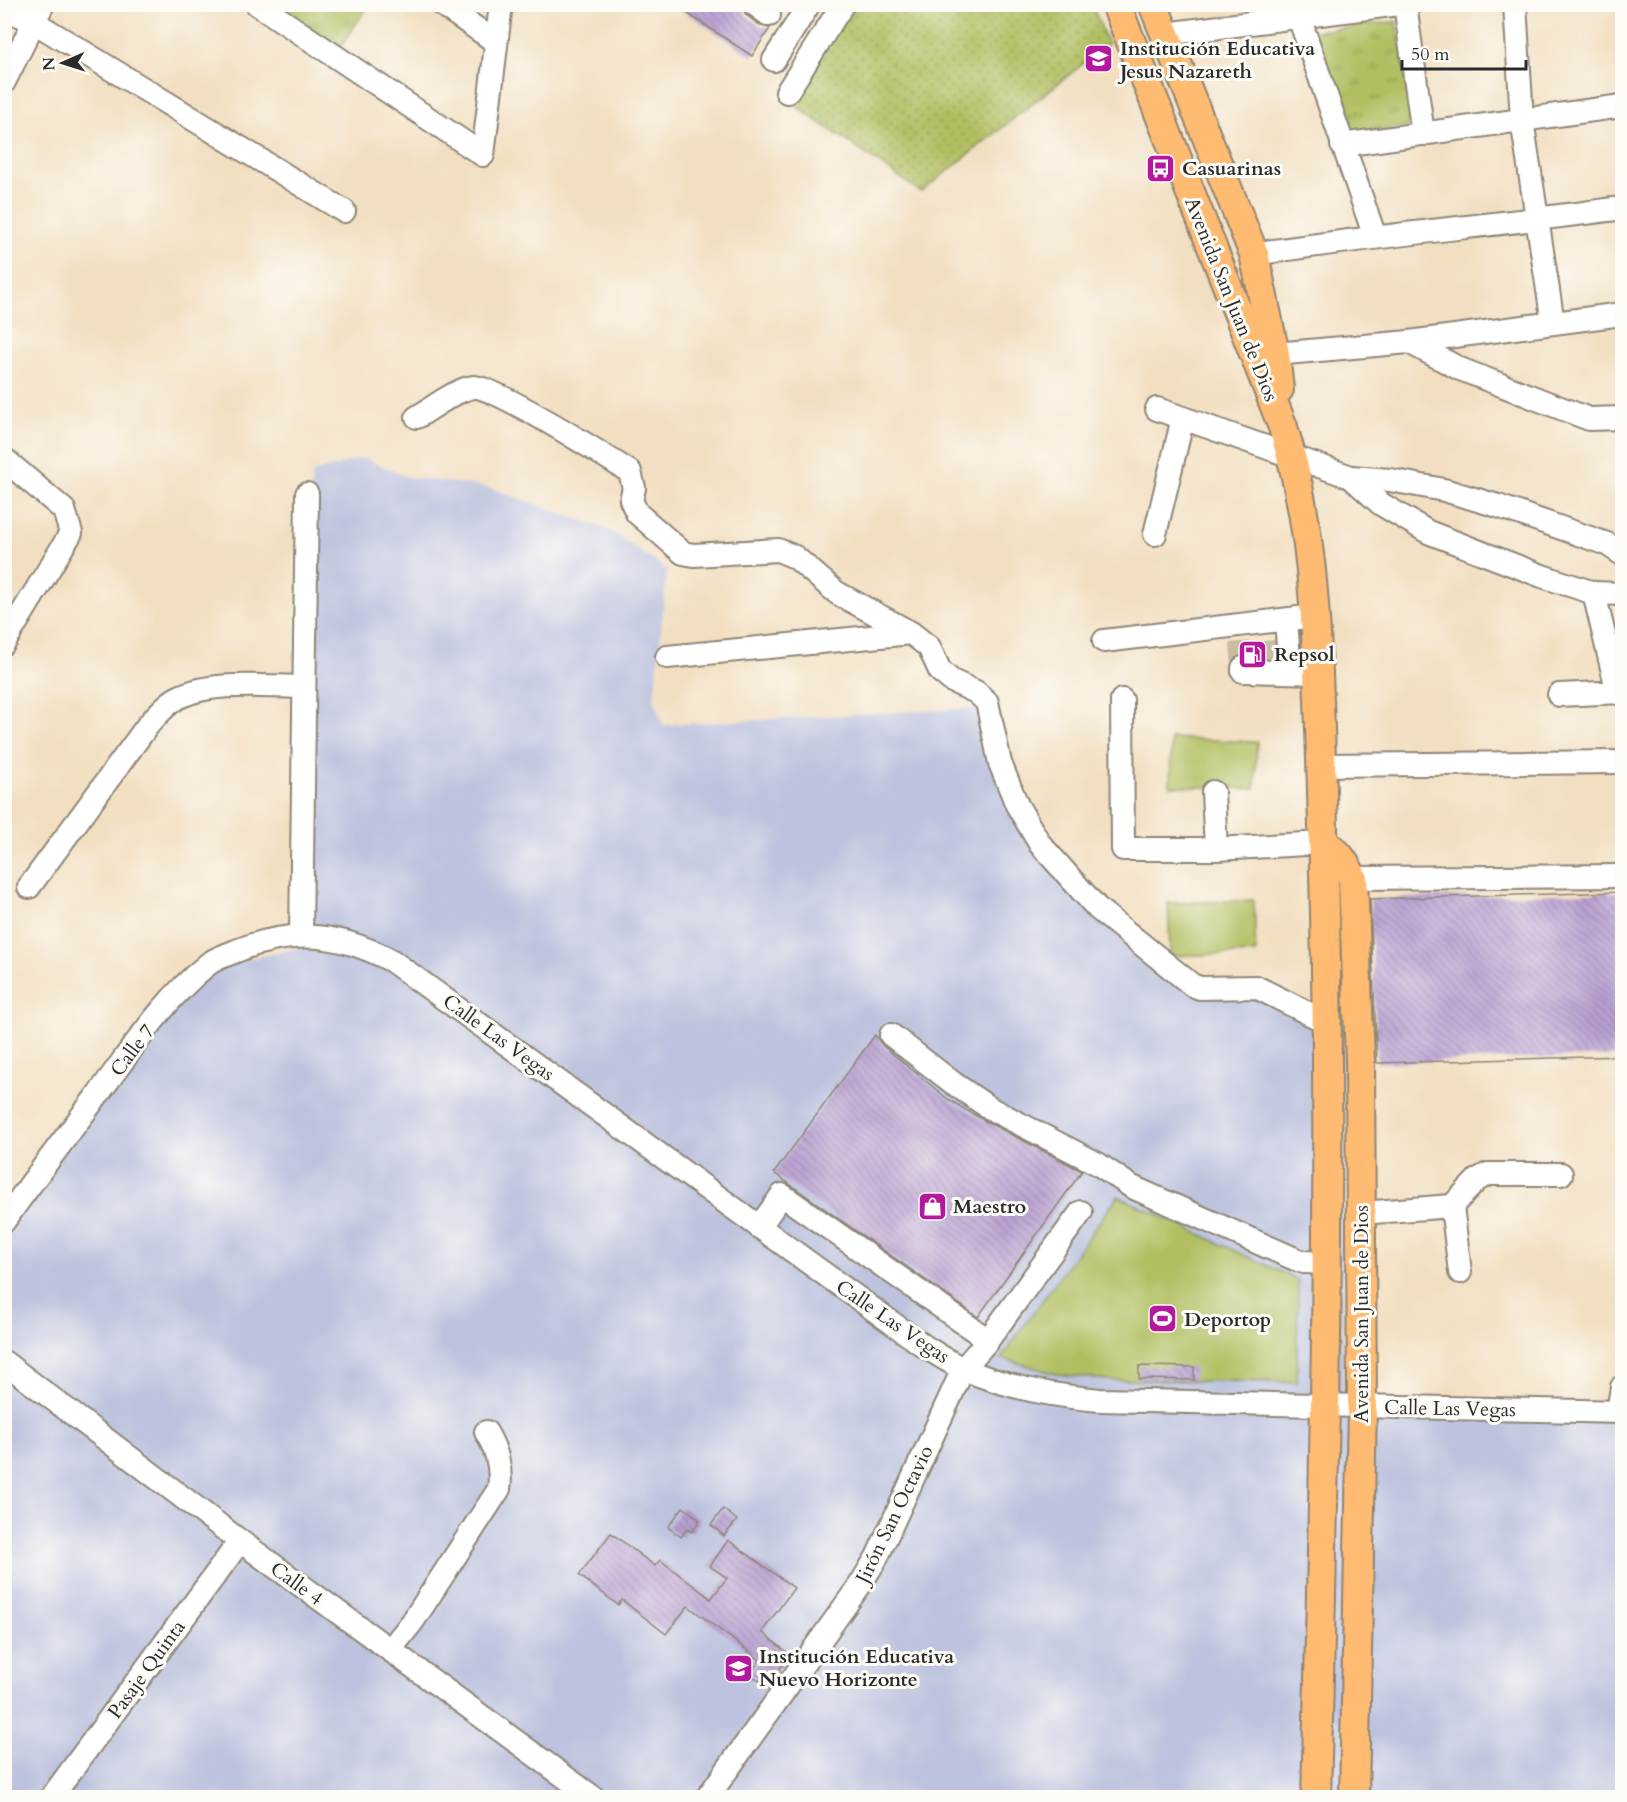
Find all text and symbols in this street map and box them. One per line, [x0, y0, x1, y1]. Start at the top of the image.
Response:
north arrow [33, 33, 93, 93]
scale bar [1402, 33, 1526, 71]
place label: Institución Educativa Jesus Nazareth [1117, 35, 1315, 85]
text: 50 m [1411, 42, 1450, 67]
school or university icon: Institución Educativa Jesus Nazareth [1083, 43, 1115, 75]
text: N [38, 56, 60, 71]
bus stop icon: Casuarinas [1145, 152, 1177, 184]
place label: Casuarinas [1182, 155, 1281, 182]
street label: Avenida San Juan de Dios [1178, 193, 1285, 405]
fuel station icon: Repsol [1237, 638, 1269, 670]
place label: Repsol [1274, 641, 1335, 668]
street label: Calle Las Vegas [437, 988, 560, 1087]
street label: Calle 7 [104, 1019, 161, 1082]
shop icon: Maestro [916, 1190, 948, 1222]
place label: Maestro [953, 1193, 1026, 1220]
street label: Avenida San Juan de Dios [1348, 1205, 1375, 1423]
street label: Calle Las Vegas [831, 1273, 955, 1369]
sports icon: Deportop [1147, 1303, 1179, 1335]
place label: Deportop [1184, 1306, 1271, 1333]
street label: Calle Las Vegas [1384, 1394, 1516, 1423]
street label: Jirón San Octavio [848, 1440, 940, 1590]
street label: Calle 4 [265, 1555, 328, 1612]
street label: Pasaje Quinta [101, 1614, 192, 1724]
place label: Institución Educativa Nuevo Horizonte [759, 1643, 954, 1693]
school or university icon: Institución Educativa Nuevo Horizonte [722, 1652, 754, 1684]

